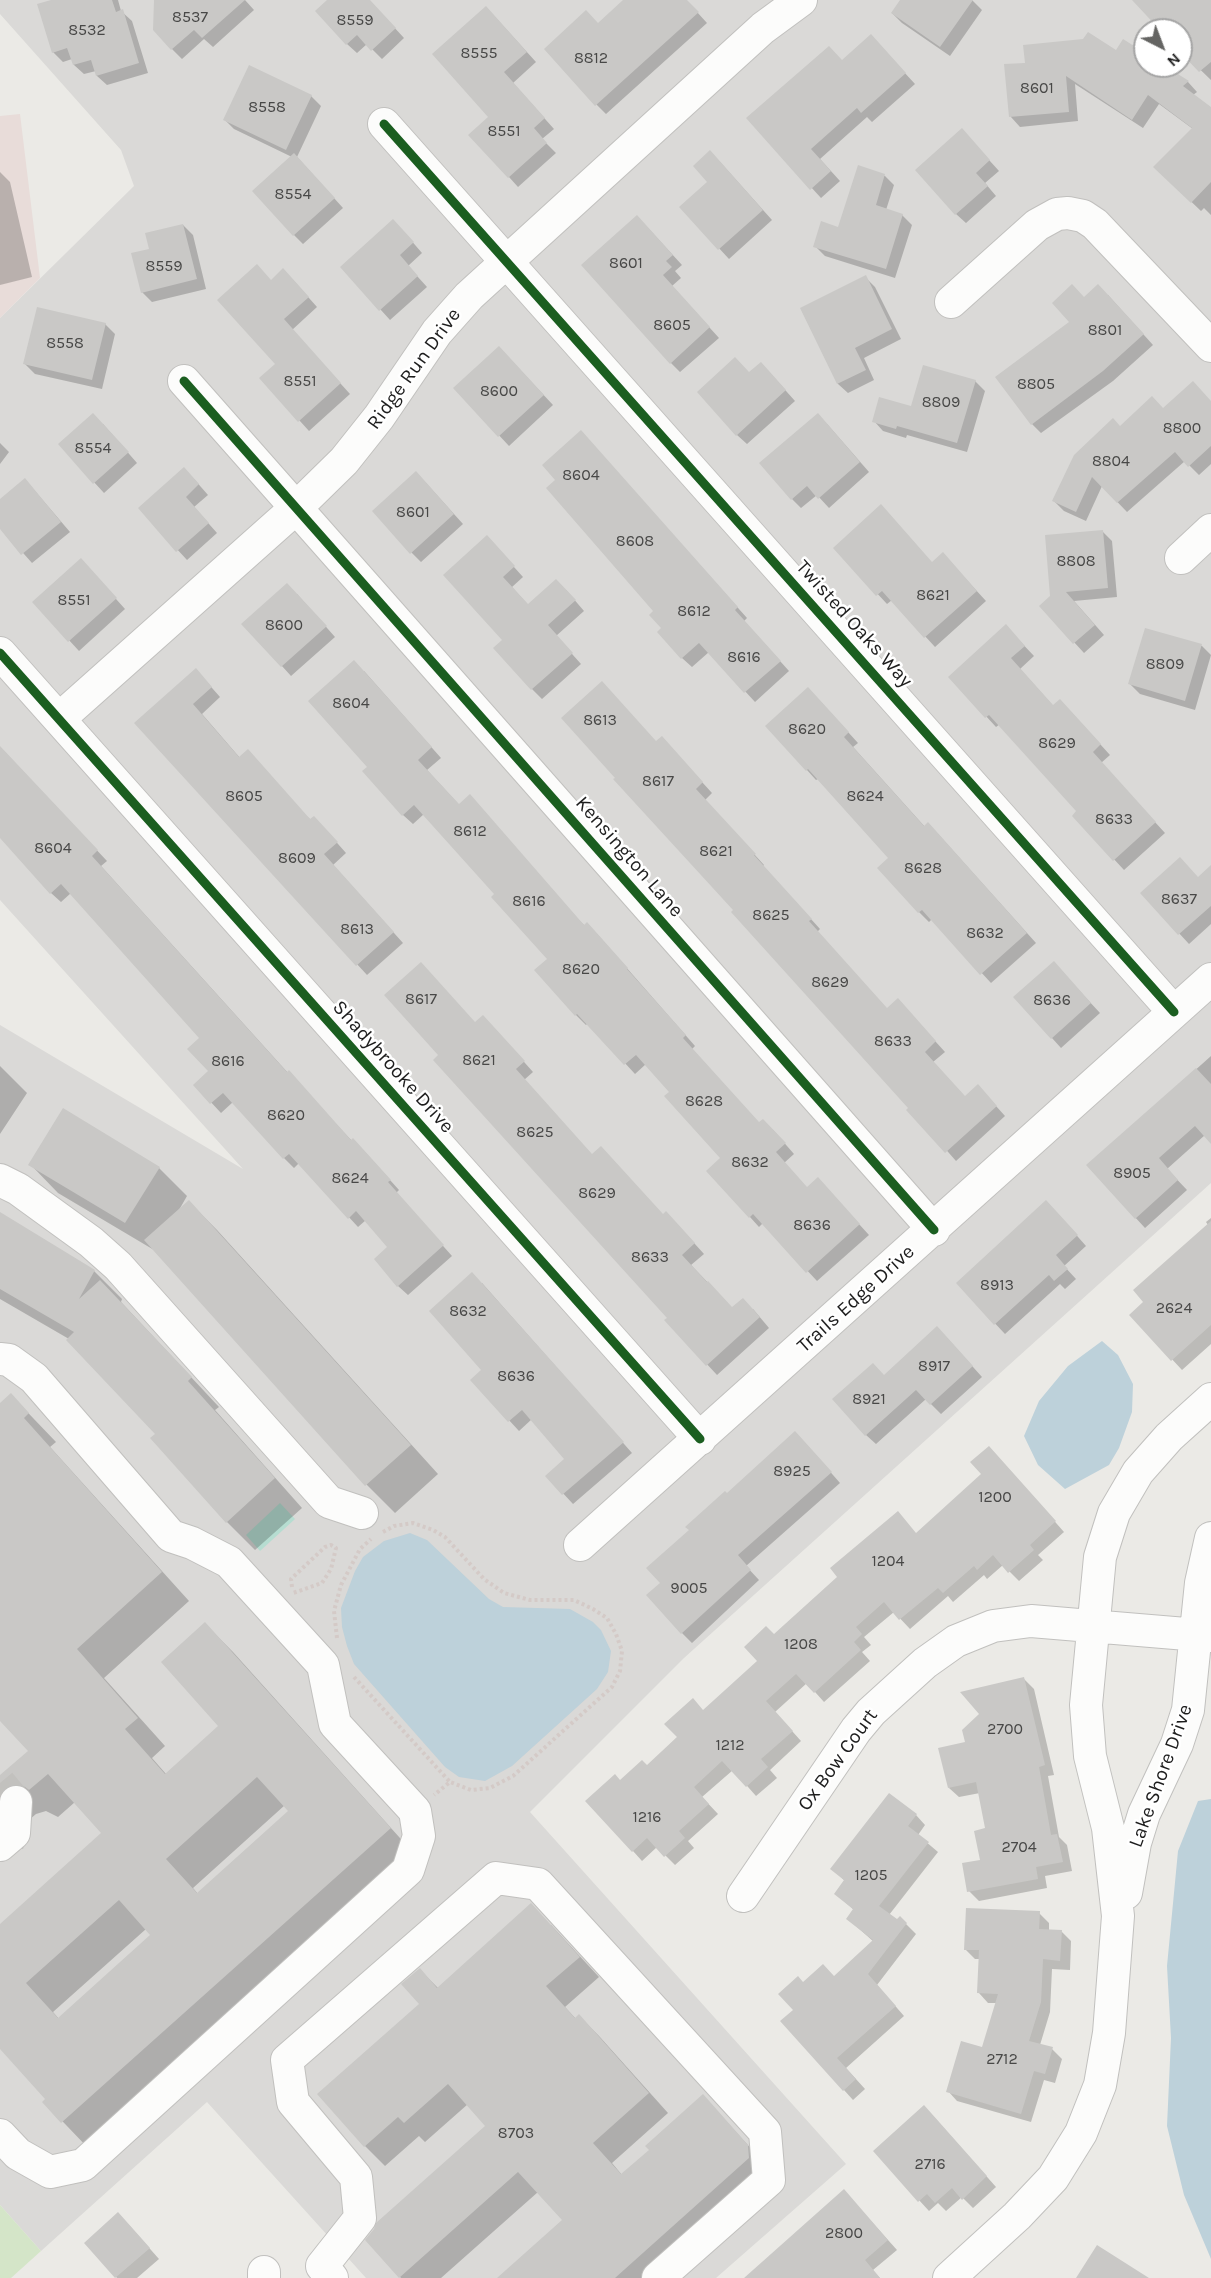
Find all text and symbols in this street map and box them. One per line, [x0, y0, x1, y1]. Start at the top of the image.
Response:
house number: 8537 [172, 7, 208, 27]
house number: 8559 [336, 10, 374, 30]
north arrow [1133, 18, 1193, 78]
house number: 8532 [68, 20, 106, 40]
house number: 8555 [461, 43, 497, 63]
house number: 8812 [574, 48, 608, 68]
text: N [1163, 49, 1185, 71]
house number: 8601 [1020, 78, 1054, 98]
house number: 8558 [248, 97, 286, 117]
house number: 8551 [487, 121, 521, 141]
house number: 8554 [275, 184, 311, 204]
house number: 8601 [609, 253, 643, 273]
house number: 8559 [145, 256, 183, 276]
street label: Ridge Run Drive [362, 304, 466, 434]
house number: 8605 [653, 315, 691, 335]
house number: 8801 [1088, 320, 1122, 340]
house number: 8558 [46, 333, 84, 353]
house number: 8551 [283, 371, 317, 391]
house number: 8805 [1017, 374, 1055, 394]
house number: 8600 [480, 381, 518, 401]
house number: 8809 [922, 392, 960, 412]
house number: 8800 [1163, 418, 1201, 438]
house number: 8554 [75, 438, 111, 458]
house number: 8804 [1092, 451, 1130, 471]
house number: 8604 [562, 465, 600, 485]
house number: 8601 [396, 502, 430, 522]
house number: 8608 [616, 531, 654, 551]
house number: 8808 [1057, 551, 1095, 571]
street label: Twisted Oaks Way [791, 555, 917, 693]
house number: 8621 [916, 585, 950, 605]
house number: 8551 [57, 590, 91, 610]
house number: 8612 [677, 601, 711, 621]
house number: 8600 [265, 615, 303, 635]
house number: 8616 [727, 647, 761, 667]
house number: 8809 [1146, 654, 1184, 674]
house number: 8604 [332, 693, 370, 713]
house number: 8613 [583, 710, 617, 730]
house number: 8620 [788, 719, 826, 739]
house number: 8629 [1038, 733, 1076, 753]
house number: 8617 [642, 771, 674, 791]
house number: 8605 [225, 786, 263, 806]
house number: 8624 [846, 786, 884, 806]
street label: Kensington Lane [570, 792, 688, 922]
house number: 8633 [1095, 809, 1133, 829]
house number: 8612 [453, 821, 487, 841]
house number: 8604 [34, 838, 72, 858]
house number: 8621 [699, 841, 733, 861]
house number: 8609 [278, 848, 316, 868]
house number: 8628 [904, 858, 942, 878]
house number: 8637 [1161, 889, 1197, 909]
house number: 8616 [512, 891, 546, 911]
house number: 8625 [752, 905, 790, 925]
house number: 8613 [340, 919, 374, 939]
house number: 8632 [966, 923, 1004, 943]
house number: 8620 [562, 959, 600, 979]
house number: 8629 [811, 972, 849, 992]
house number: 8617 [405, 989, 437, 1009]
house number: 8636 [1033, 990, 1071, 1010]
street label: Shadybrooke Drive [327, 996, 459, 1138]
house number: 8633 [874, 1031, 912, 1051]
house number: 8621 [462, 1050, 496, 1070]
house number: 8616 [211, 1051, 245, 1071]
house number: 8628 [685, 1091, 723, 1111]
house number: 8620 [267, 1105, 305, 1125]
house number: 8625 [516, 1122, 554, 1142]
house number: 8632 [731, 1152, 769, 1172]
house number: 8905 [1113, 1163, 1151, 1183]
house number: 8624 [331, 1168, 369, 1188]
house number: 8629 [578, 1183, 616, 1203]
house number: 8636 [793, 1215, 831, 1235]
street label: Trails Edge Drive [792, 1240, 920, 1358]
house number: 8633 [631, 1247, 669, 1267]
house number: 8913 [980, 1275, 1014, 1295]
house number: 2624 [1156, 1298, 1192, 1318]
house number: 8632 [449, 1301, 487, 1321]
house number: 8917 [918, 1356, 950, 1376]
house number: 8636 [497, 1366, 535, 1386]
house number: 8921 [852, 1389, 886, 1409]
house number: 8925 [773, 1461, 811, 1481]
house number: 1200 [978, 1487, 1012, 1507]
house number: 1204 [872, 1551, 904, 1571]
house number: 9005 [670, 1578, 708, 1598]
house number: 1208 [784, 1634, 818, 1654]
street label: Lake Shore Drive [1124, 1701, 1198, 1851]
street label: Ox Bow Court [793, 1704, 883, 1816]
house number: 2700 [987, 1719, 1023, 1739]
house number: 1212 [715, 1735, 745, 1755]
house number: 1216 [632, 1807, 662, 1827]
house number: 2704 [1001, 1837, 1037, 1857]
house number: 1205 [854, 1865, 888, 1885]
house number: 2712 [986, 2049, 1018, 2069]
house number: 8703 [498, 2123, 534, 2143]
house number: 2716 [914, 2154, 946, 2174]
house number: 2800 [825, 2223, 863, 2243]

